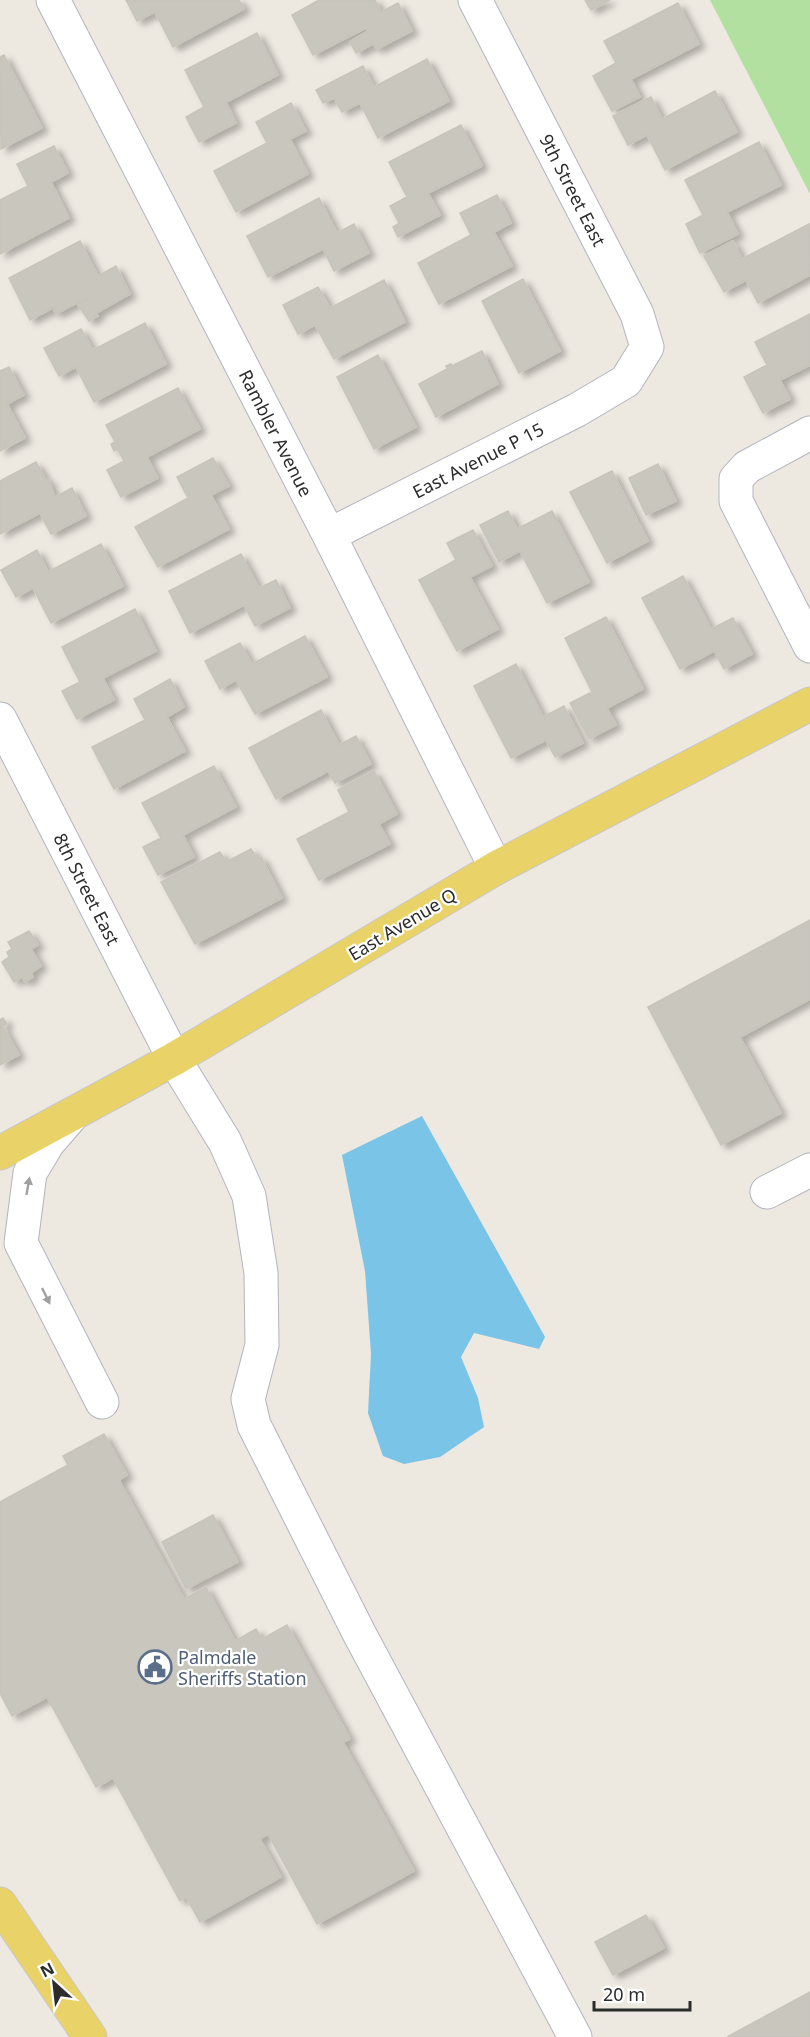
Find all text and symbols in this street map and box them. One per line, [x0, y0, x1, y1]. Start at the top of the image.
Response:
street label: 9th Street East [534, 130, 612, 251]
street label: Rambler Avenue [234, 365, 318, 501]
street label: East Avenue P 15 [408, 417, 548, 503]
street label: 8th Street East [48, 829, 126, 950]
street label: East Avenue Q [344, 882, 460, 966]
one-way arrow [24, 1176, 33, 1195]
one-way arrow [42, 1287, 51, 1304]
place label: Palmdale Sheriffs Station [178, 1645, 307, 1690]
public building icon: Palmdale Sheriffs Station [137, 1649, 173, 1685]
north arrow [24, 1953, 84, 2013]
text: N [36, 1957, 58, 1982]
scale bar [594, 1974, 690, 2012]
text: 20 m [603, 1982, 645, 2006]

